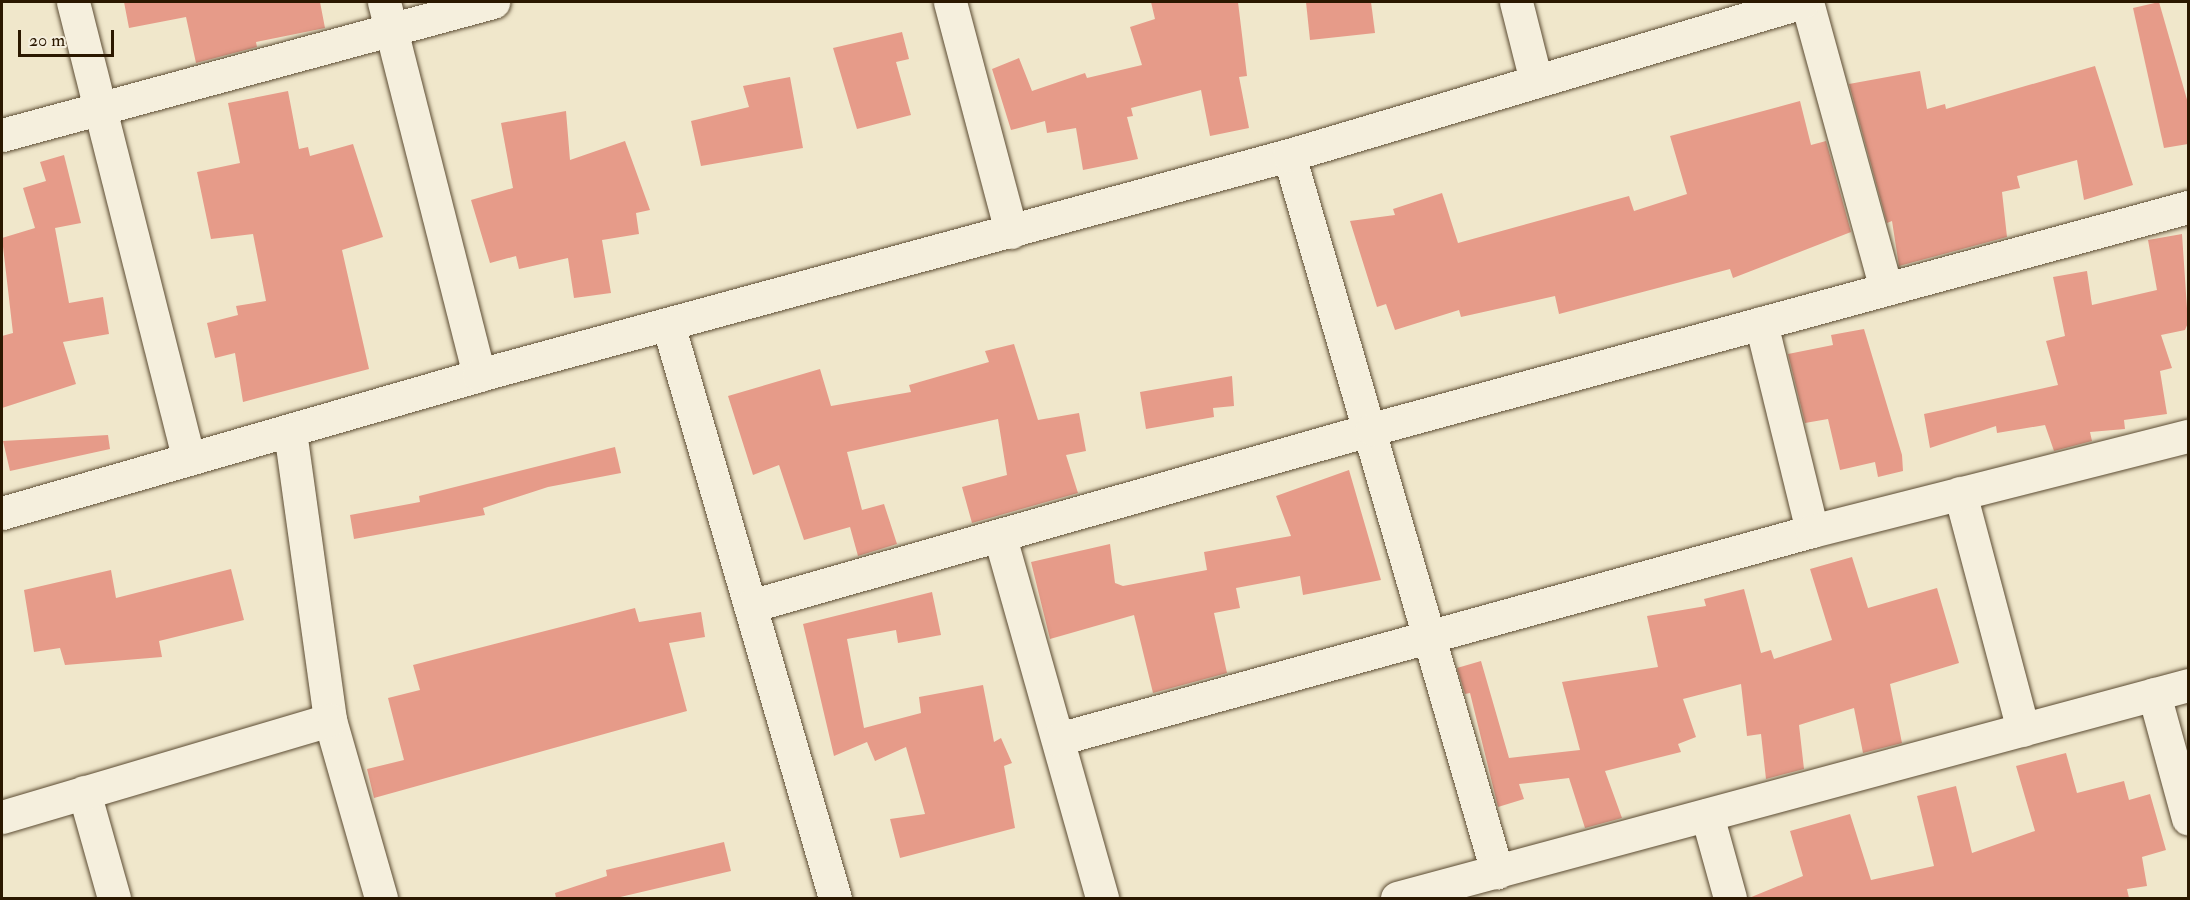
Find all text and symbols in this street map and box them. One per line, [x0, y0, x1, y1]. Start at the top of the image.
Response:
scale bar [21, 18, 117, 56]
text: 20 m [29, 29, 65, 52]

